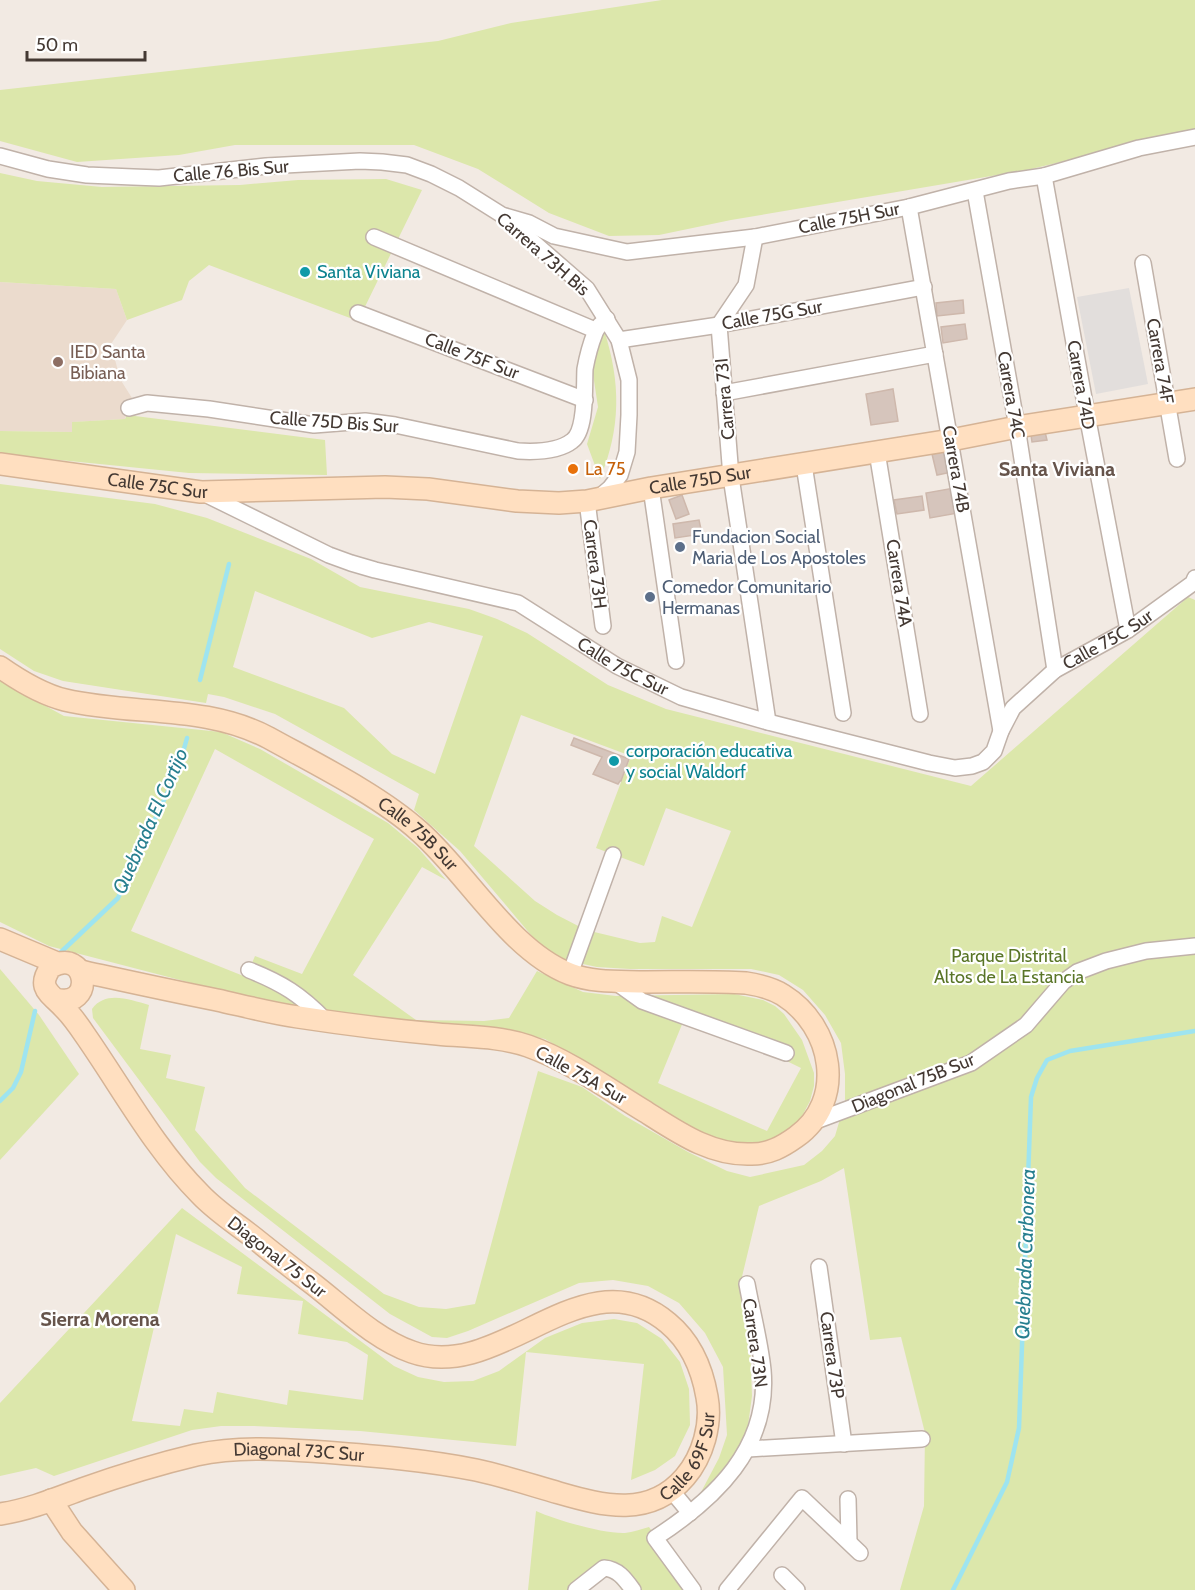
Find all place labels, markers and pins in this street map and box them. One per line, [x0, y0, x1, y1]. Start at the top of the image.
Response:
place label: Santa Viviana [317, 261, 421, 283]
marker: Santa Viviana [298, 265, 312, 279]
place label: IED Santa Bibiana [70, 341, 146, 384]
marker: IED Santa Bibiana [51, 355, 65, 369]
place label: La 75 [585, 458, 626, 480]
marker: La 75 [566, 462, 580, 476]
place label: Fundacion Social Maria de Los Apostoles [692, 526, 866, 569]
marker: Fundacion Social Maria de Los Apostoles [673, 540, 687, 554]
place label: Comedor Comunitario Hermanas [662, 576, 831, 619]
marker: Comedor Comunitario Hermanas [643, 590, 657, 604]
place label: corporación educativa y social Waldorf [626, 740, 793, 783]
marker: corporación educativa y social Waldorf [607, 754, 621, 768]

